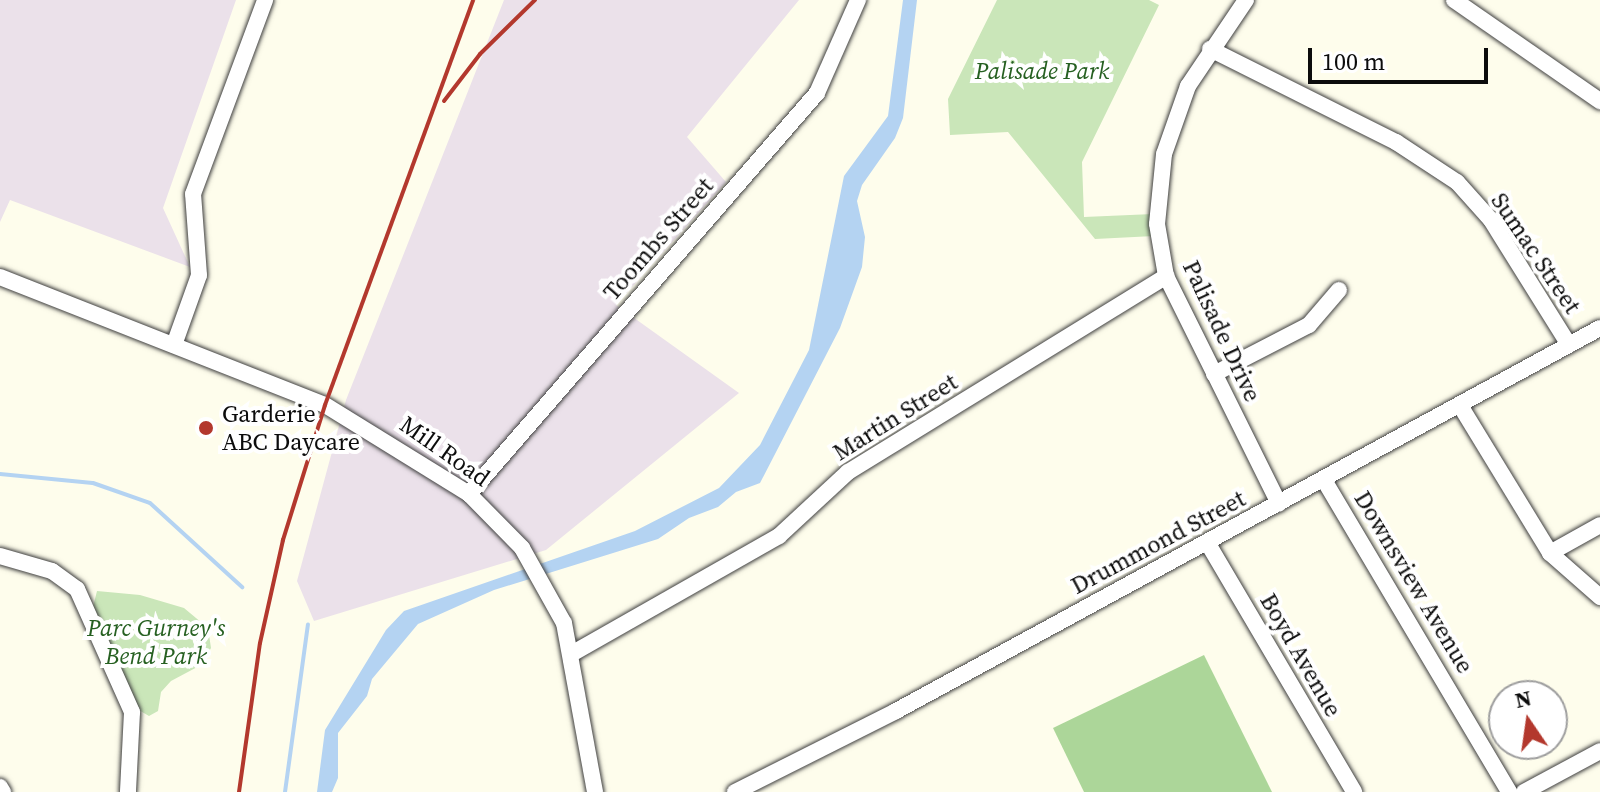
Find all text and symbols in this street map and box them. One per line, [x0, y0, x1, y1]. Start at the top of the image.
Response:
scale bar [1312, 32, 1492, 82]
text: 100 m [1322, 45, 1385, 78]
park label: Palisade Park [975, 57, 1109, 85]
street label: Toombs Street [597, 172, 719, 306]
street label: Sumac Street [1485, 187, 1587, 319]
street label: Palisade Drive [1177, 256, 1267, 406]
street label: Martin Street [828, 367, 962, 467]
place label: Garderie ABC Daycare [222, 400, 360, 456]
street label: Mill Road [395, 410, 495, 492]
marker: Garderie ABC Daycare [197, 419, 215, 437]
street label: Drummond Street [1066, 484, 1250, 600]
street label: Downsview Avenue [1348, 486, 1480, 678]
street label: Boyd Avenue [1254, 588, 1348, 722]
park label: Parc Gurney's Bend Park [87, 614, 225, 670]
north arrow [1488, 680, 1568, 760]
text: N [1512, 682, 1534, 715]

